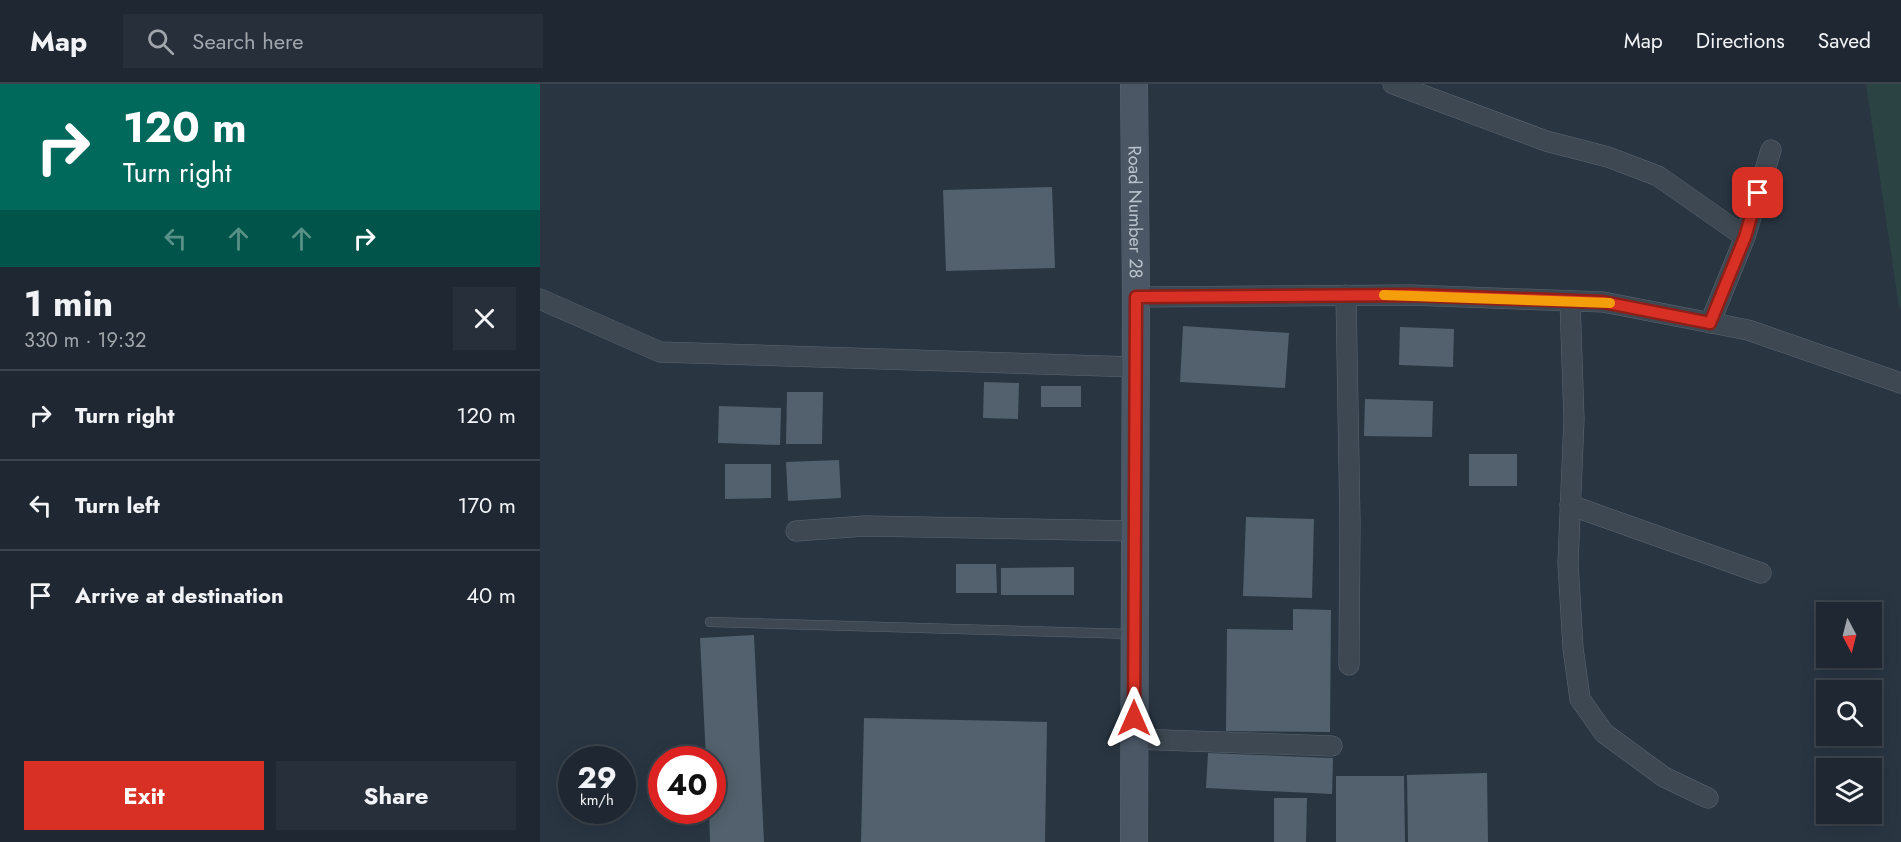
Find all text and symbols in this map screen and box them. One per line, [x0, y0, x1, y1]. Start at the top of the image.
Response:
search box [123, 14, 543, 68]
text: Map [30, 21, 87, 62]
icon: search [144, 25, 177, 58]
text: Search here [192, 25, 304, 57]
text: Map [1624, 26, 1663, 56]
text: Directions [1696, 26, 1785, 56]
text: Saved [1818, 26, 1871, 56]
text: 120 m [123, 97, 247, 158]
icon: right [24, 108, 102, 186]
street label: Road Number 28 [1122, 145, 1149, 279]
text: Turn right [123, 153, 231, 192]
pin [1732, 167, 1783, 218]
icon: arrive [1741, 176, 1774, 209]
icon: left [159, 222, 192, 255]
icon: ahead [222, 222, 255, 255]
icon: ahead [285, 222, 318, 255]
icon: right [348, 222, 381, 255]
text: 1 min [24, 277, 113, 329]
button: close [453, 287, 516, 350]
text: 330 m · 19:32 [24, 326, 146, 355]
icon: right [24, 399, 57, 432]
text: Turn right [75, 399, 175, 431]
text: 120 m [457, 399, 516, 431]
icon: left [24, 489, 57, 522]
text: Turn left [75, 489, 160, 521]
text: 170 m [458, 489, 516, 521]
icon: arrive [24, 579, 57, 612]
text: Arrive at destination [75, 579, 284, 611]
text: 40 m [466, 579, 516, 611]
north arrow [1816, 602, 1882, 668]
map controls [1816, 602, 1882, 824]
button: search [1816, 680, 1882, 746]
position arrow [1102, 686, 1166, 750]
speed limit sign: 40 [648, 746, 726, 824]
text: 29 [577, 756, 617, 799]
button: layers [1816, 758, 1882, 824]
button: Exit [24, 761, 264, 830]
button: Share [276, 761, 516, 830]
text: km/h [580, 789, 614, 811]

